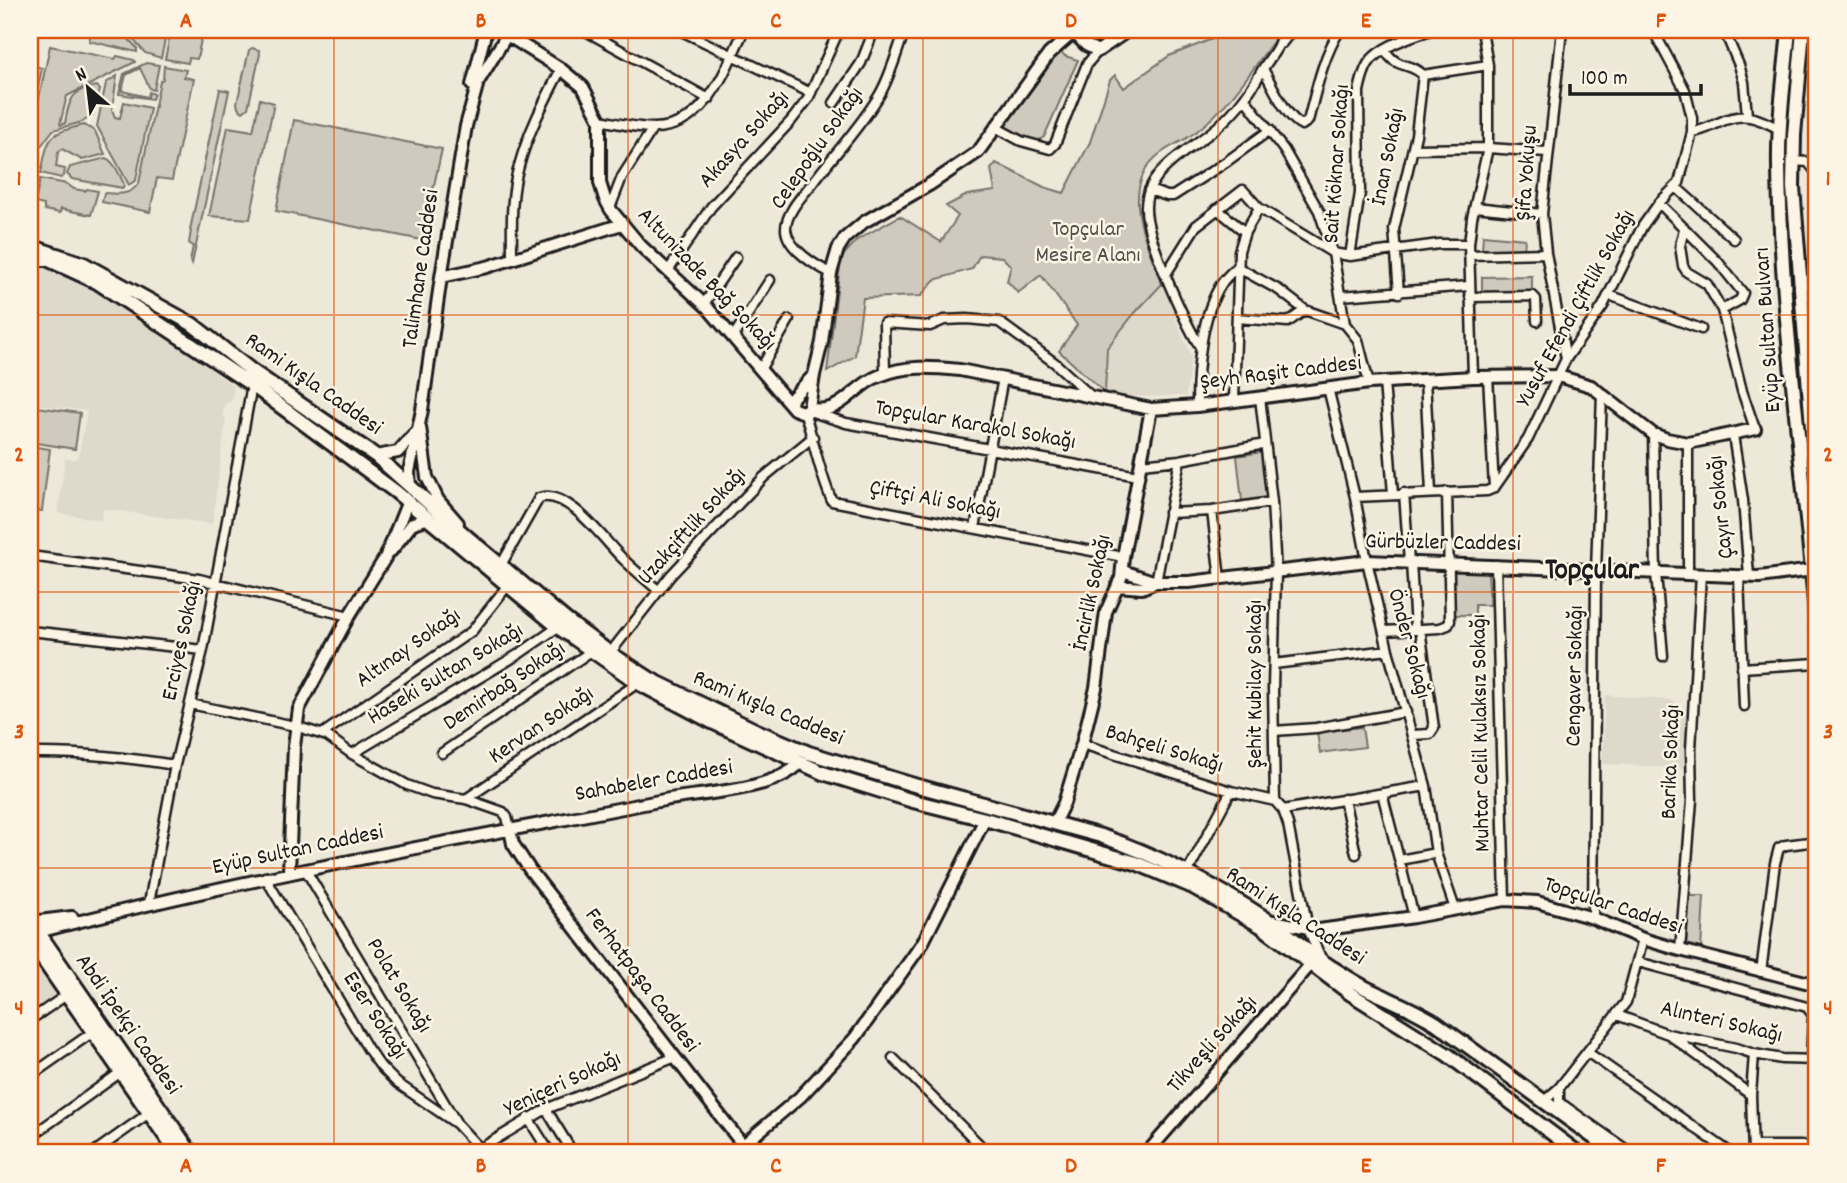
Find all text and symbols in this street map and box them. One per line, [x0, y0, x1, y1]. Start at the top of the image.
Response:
text: A [180, 6, 192, 39]
text: B [476, 6, 487, 39]
text: C [770, 6, 782, 39]
text: D [1065, 6, 1077, 39]
text: E [1361, 6, 1372, 39]
text: F [1656, 6, 1667, 39]
north arrow [52, 52, 122, 122]
scale bar [1570, 52, 1702, 96]
text: N [71, 62, 92, 90]
text: 100 m [1581, 65, 1628, 95]
street label: Celepoğlu Sokağı [763, 81, 873, 217]
street label: Akasya Sokağı [692, 83, 798, 197]
street label: Sait Köknar Sokağı [1316, 83, 1360, 245]
street label: İnan Sokağı [1363, 105, 1415, 209]
street label: Şifa Yokuşu [1508, 124, 1548, 222]
text: 1 [16, 164, 22, 197]
text: 1 [1825, 164, 1831, 197]
street label: Talimhane Caddesi [394, 187, 450, 351]
street label: Altunizade Bağ Sokağı [629, 201, 783, 359]
street label: Yusuf Efendi Çiftlik Sokağı [1509, 204, 1645, 414]
park label: Topçular Mesire Alanı [1035, 214, 1141, 273]
street label: Eyüp Sultan Bulvarı [1747, 246, 1791, 414]
street label: Rami Kışla Caddesi [237, 325, 389, 445]
street label: Şeyh Raşit Caddesi [1198, 348, 1364, 400]
street label: Topçular Karakol Sokağı [872, 392, 1078, 460]
text: 2 [14, 440, 24, 473]
text: 2 [1823, 440, 1833, 473]
street label: Çayır Sokağı [1700, 454, 1744, 560]
street label: Uzakçiftlik Sokağı [631, 460, 755, 594]
street label: Çiftçi Ali Sokağı [867, 472, 1003, 530]
street label: Gürbüzler Caddesi [1365, 526, 1521, 562]
street label: İncirlik Sokağı [1065, 532, 1121, 654]
district label: Topçular [1545, 551, 1640, 594]
street label: Erciyes Sokağı [154, 578, 212, 704]
street label: Önder Sokağı [1377, 585, 1439, 703]
street label: Şehit Kubilay Sokağı [1240, 600, 1273, 768]
street label: Altınay Sokağı [350, 601, 468, 697]
street label: Cengaver Sokağı [1558, 605, 1594, 747]
street label: Muhtar Celil Kulaksız Sokağı [1463, 614, 1501, 852]
street label: Haseki Sultan Sokağı [362, 615, 530, 735]
street label: Demirbağ Sokağı [437, 634, 573, 740]
street label: Rami Kışla Caddesi [687, 662, 849, 756]
street label: Kervan Sokağı [483, 679, 601, 773]
street label: Barika Sokağı [1654, 704, 1690, 820]
street label: Bahçeli Sokağı [1101, 716, 1227, 784]
text: 3 [14, 717, 24, 750]
text: 3 [1823, 717, 1833, 750]
street label: Sahabeler Caddesi [573, 752, 735, 812]
street label: Eyüp Sultan Caddesi [209, 817, 387, 885]
street label: Rami Kışla Caddesi [1218, 859, 1372, 975]
street label: Topçular Caddesi [1539, 869, 1687, 945]
street label: Ferhatpaşa Caddesi [576, 902, 706, 1060]
street label: Polat Sokağı [357, 932, 439, 1040]
street label: Abdi İpekçi Caddesi [66, 948, 188, 1102]
street label: Eser Sokağı [333, 966, 415, 1066]
street label: Tikveşli Sokağı [1160, 988, 1266, 1102]
text: 4 [14, 993, 24, 1026]
street label: Alınteri Sokağı [1657, 993, 1785, 1053]
text: 4 [1823, 993, 1833, 1026]
street label: Yeniçeri Sokağı [499, 1043, 627, 1127]
text: A [180, 1151, 192, 1183]
text: B [476, 1151, 487, 1183]
text: C [770, 1151, 782, 1183]
text: D [1065, 1151, 1077, 1183]
text: E [1361, 1151, 1372, 1183]
text: F [1656, 1151, 1667, 1183]

